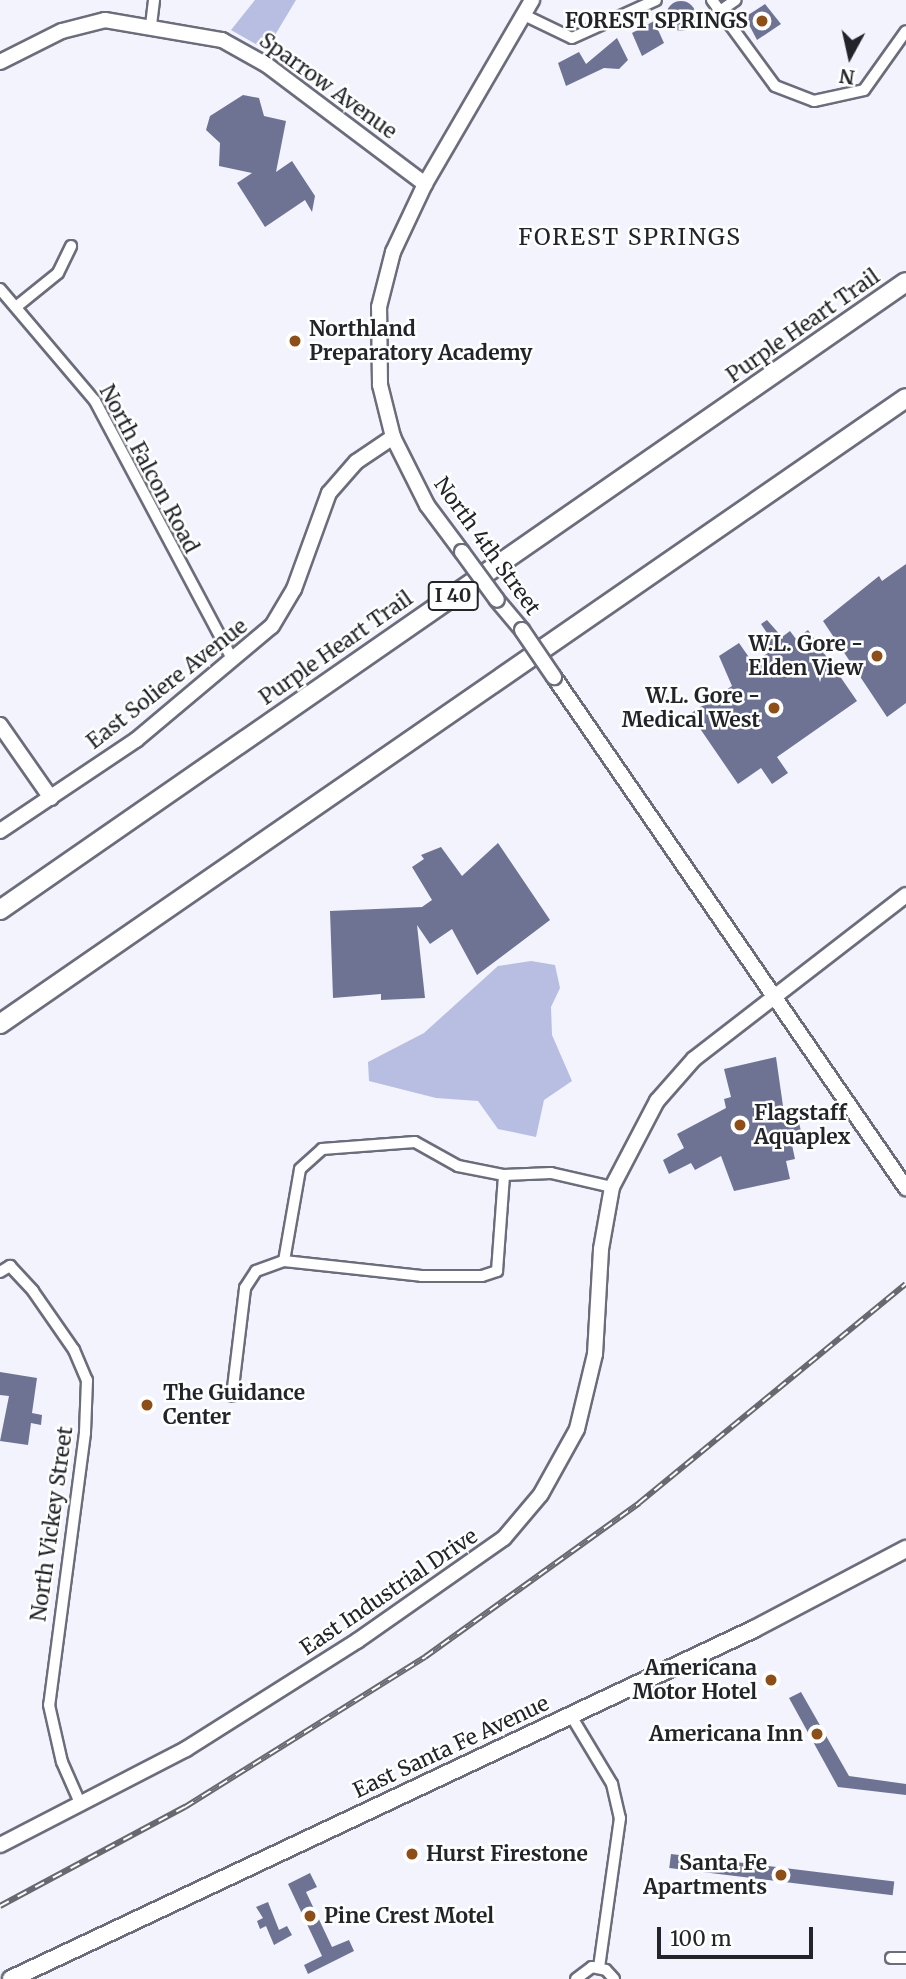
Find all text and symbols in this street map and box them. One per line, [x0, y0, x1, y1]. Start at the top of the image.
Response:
place label: FOREST SPRINGS [565, 8, 748, 34]
marker: FOREST SPRINGS [754, 13, 770, 29]
north arrow [815, 21, 885, 91]
street label: Sparrow Avenue [254, 28, 402, 144]
text: N [838, 64, 856, 90]
district label: FOREST SPRINGS [520, 223, 740, 251]
street label: Purple Heart Trail [722, 264, 884, 388]
place label: Northland Preparatory Academy [309, 316, 533, 366]
marker: Northland Preparatory Academy [287, 333, 303, 349]
street label: North Falcon Road [94, 381, 204, 557]
street label: North 4th Street [429, 472, 545, 620]
road number: I 40 [427, 580, 479, 611]
street label: Purple Heart Trail [255, 586, 417, 710]
street label: East Soliere Avenue [82, 614, 252, 754]
place label: W.L. Gore - Elden View [748, 631, 863, 681]
marker: W.L. Gore - Elden View [869, 648, 885, 664]
place label: W.L. Gore - Medical West [622, 683, 760, 733]
marker: W.L. Gore - Medical West [766, 700, 782, 716]
place label: Flagstaff Aquaplex [754, 1100, 850, 1150]
marker: Flagstaff Aquaplex [732, 1117, 748, 1133]
place label: The Guidance Center [163, 1380, 305, 1430]
marker: The Guidance Center [137, 1395, 157, 1415]
street label: North Vickey Street [26, 1425, 78, 1623]
street label: East Industrial Drive [296, 1523, 482, 1661]
place label: Americana Motor Hotel [633, 1655, 757, 1705]
marker: Americana Motor Hotel [763, 1672, 779, 1688]
street label: East Santa Fe Avenue [349, 1691, 553, 1803]
place label: Americana Inn [649, 1721, 803, 1747]
marker: Americana Inn [809, 1726, 825, 1742]
place label: Hurst Firestone [426, 1841, 588, 1867]
marker: Hurst Firestone [404, 1846, 420, 1862]
place label: Santa Fe Apartments [643, 1850, 767, 1900]
marker: Santa Fe Apartments [773, 1867, 789, 1883]
place label: Pine Crest Motel [324, 1903, 494, 1929]
marker: Pine Crest Motel [302, 1908, 318, 1924]
scale bar [661, 1912, 817, 1956]
text: 100 m [670, 1925, 732, 1952]

